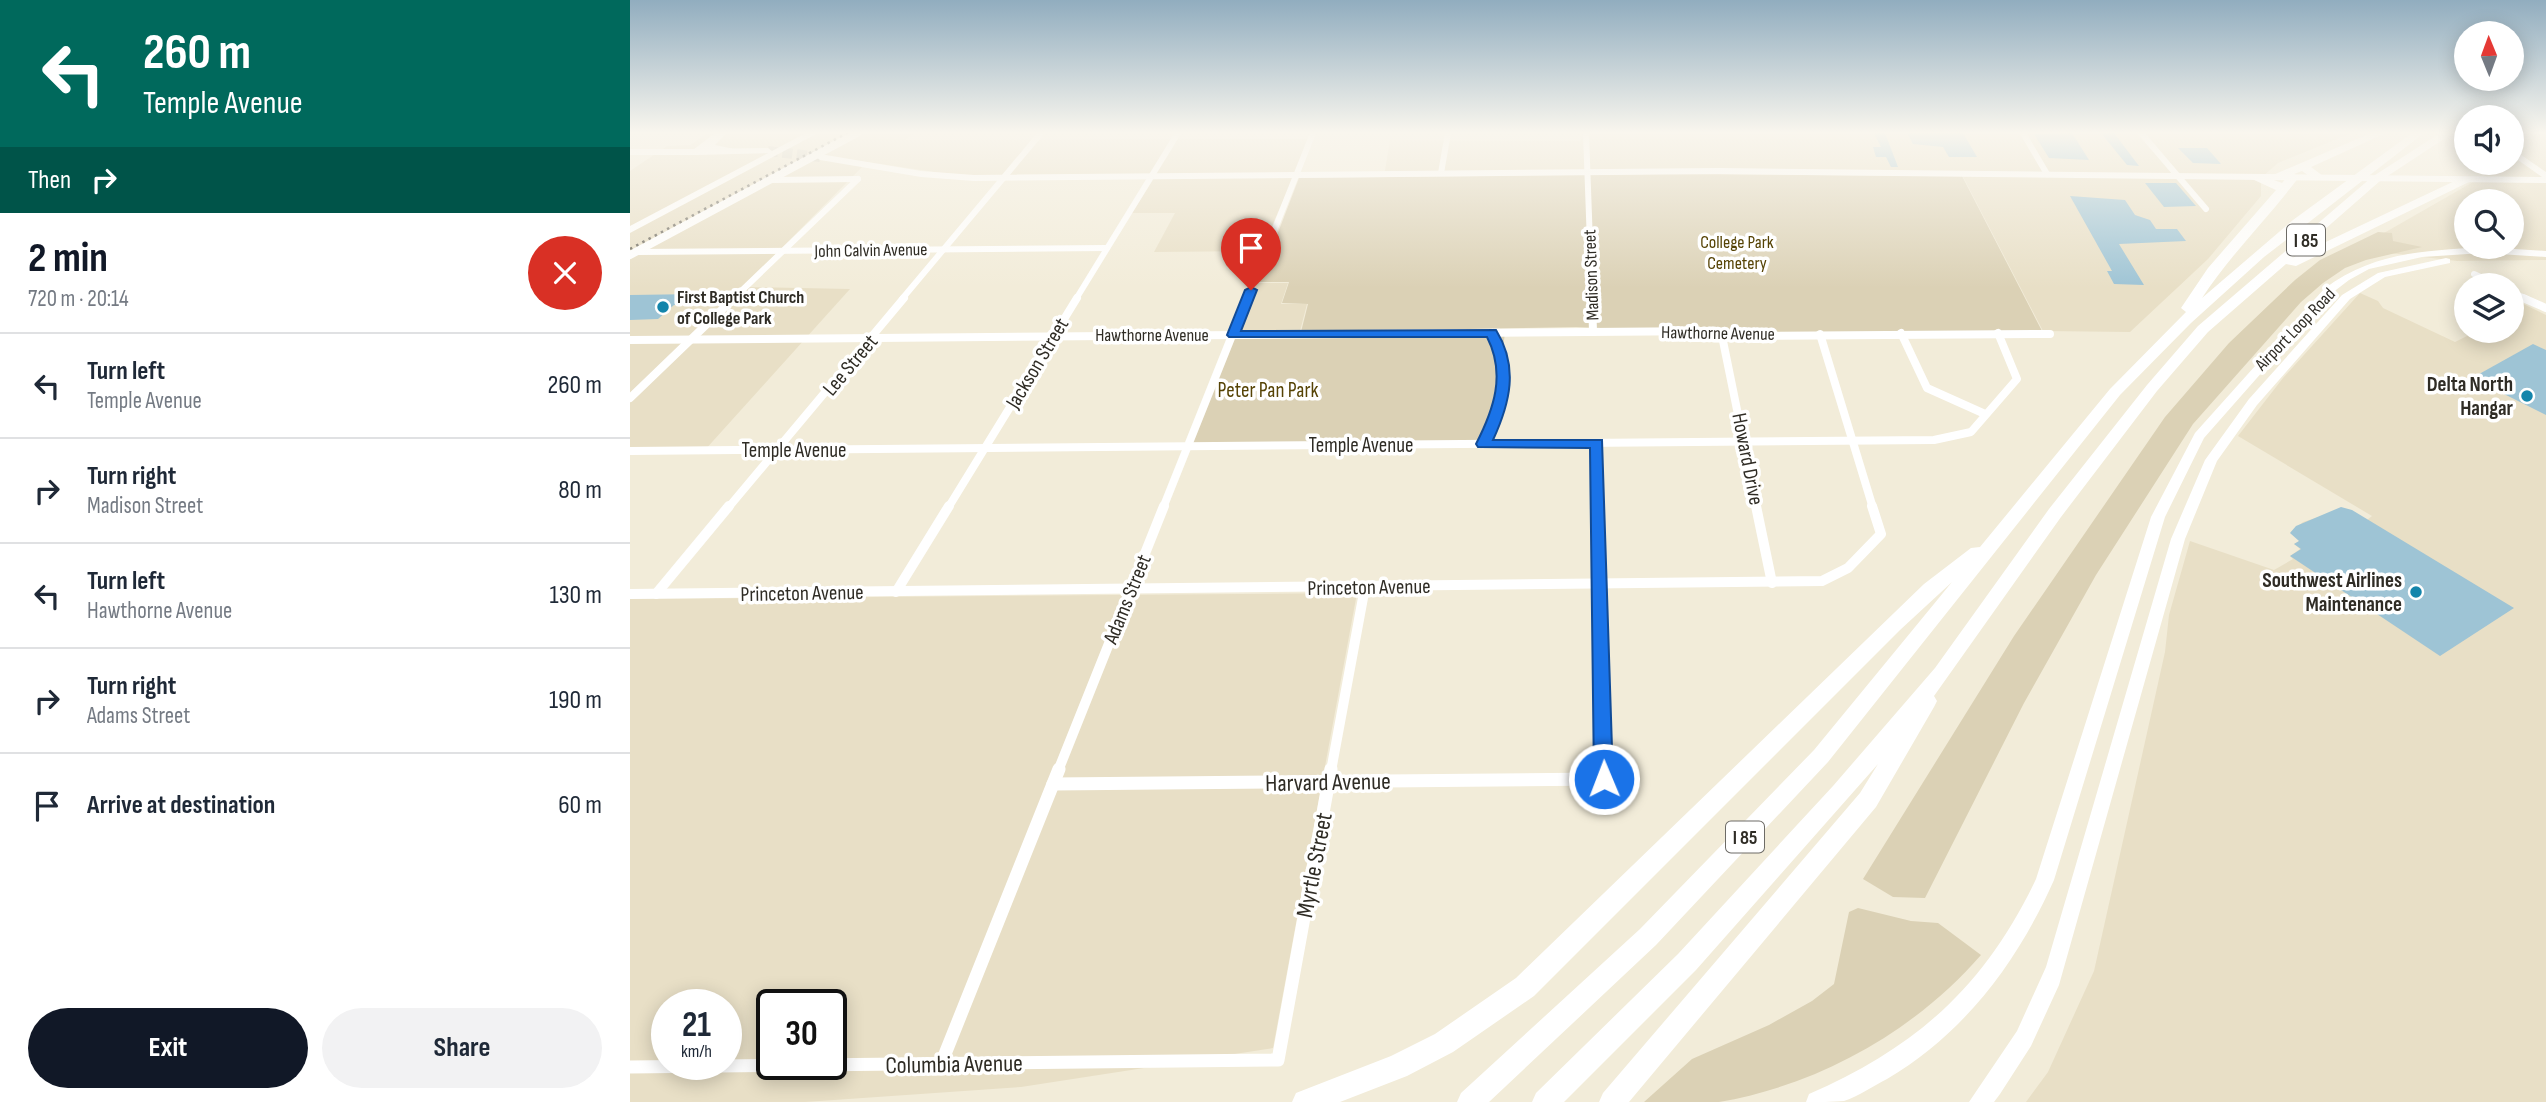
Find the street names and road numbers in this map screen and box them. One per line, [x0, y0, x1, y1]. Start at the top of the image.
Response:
road number: I 85 [2287, 224, 2325, 256]
street label: Madison Street [1579, 229, 1604, 321]
street label: John Calvin Avenue [813, 239, 928, 262]
street label: Airport Loop Road [2250, 284, 2340, 376]
street label: Jackson Street [1000, 313, 1074, 414]
street label: Hawthorne Avenue [1661, 322, 1775, 345]
street label: Hawthorne Avenue [1095, 325, 1209, 346]
street label: Lee Street [818, 330, 883, 401]
street label: Howard Drive [1726, 411, 1769, 507]
street label: Temple Avenue [1309, 433, 1413, 458]
street label: Temple Avenue [742, 438, 846, 463]
street label: Adams Street [1098, 551, 1157, 648]
street label: Princeton Avenue [1307, 574, 1431, 601]
street label: Princeton Avenue [740, 580, 864, 607]
street label: Harvard Avenue [1265, 767, 1391, 798]
street label: Myrtle Street [1290, 810, 1339, 920]
road number: I 85 [1726, 822, 1764, 852]
street label: Columbia Avenue [885, 1049, 1023, 1080]

